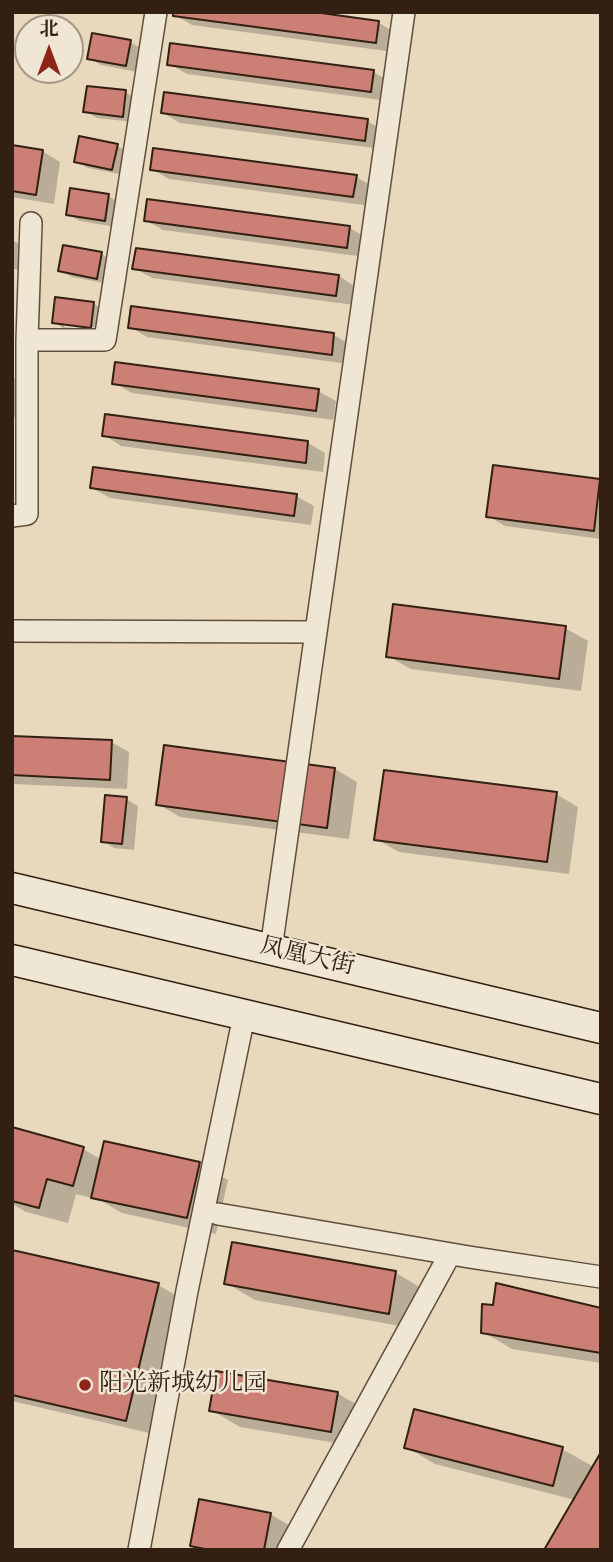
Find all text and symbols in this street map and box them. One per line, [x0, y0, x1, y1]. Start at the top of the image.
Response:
north arrow [14, 14, 84, 84]
text: 北 [39, 18, 59, 41]
street label: 凤凰大街 [257, 933, 357, 983]
place label: 阳光新城幼儿园 [99, 1371, 267, 1399]
marker: 阳光新城幼儿园 [77, 1377, 93, 1393]

